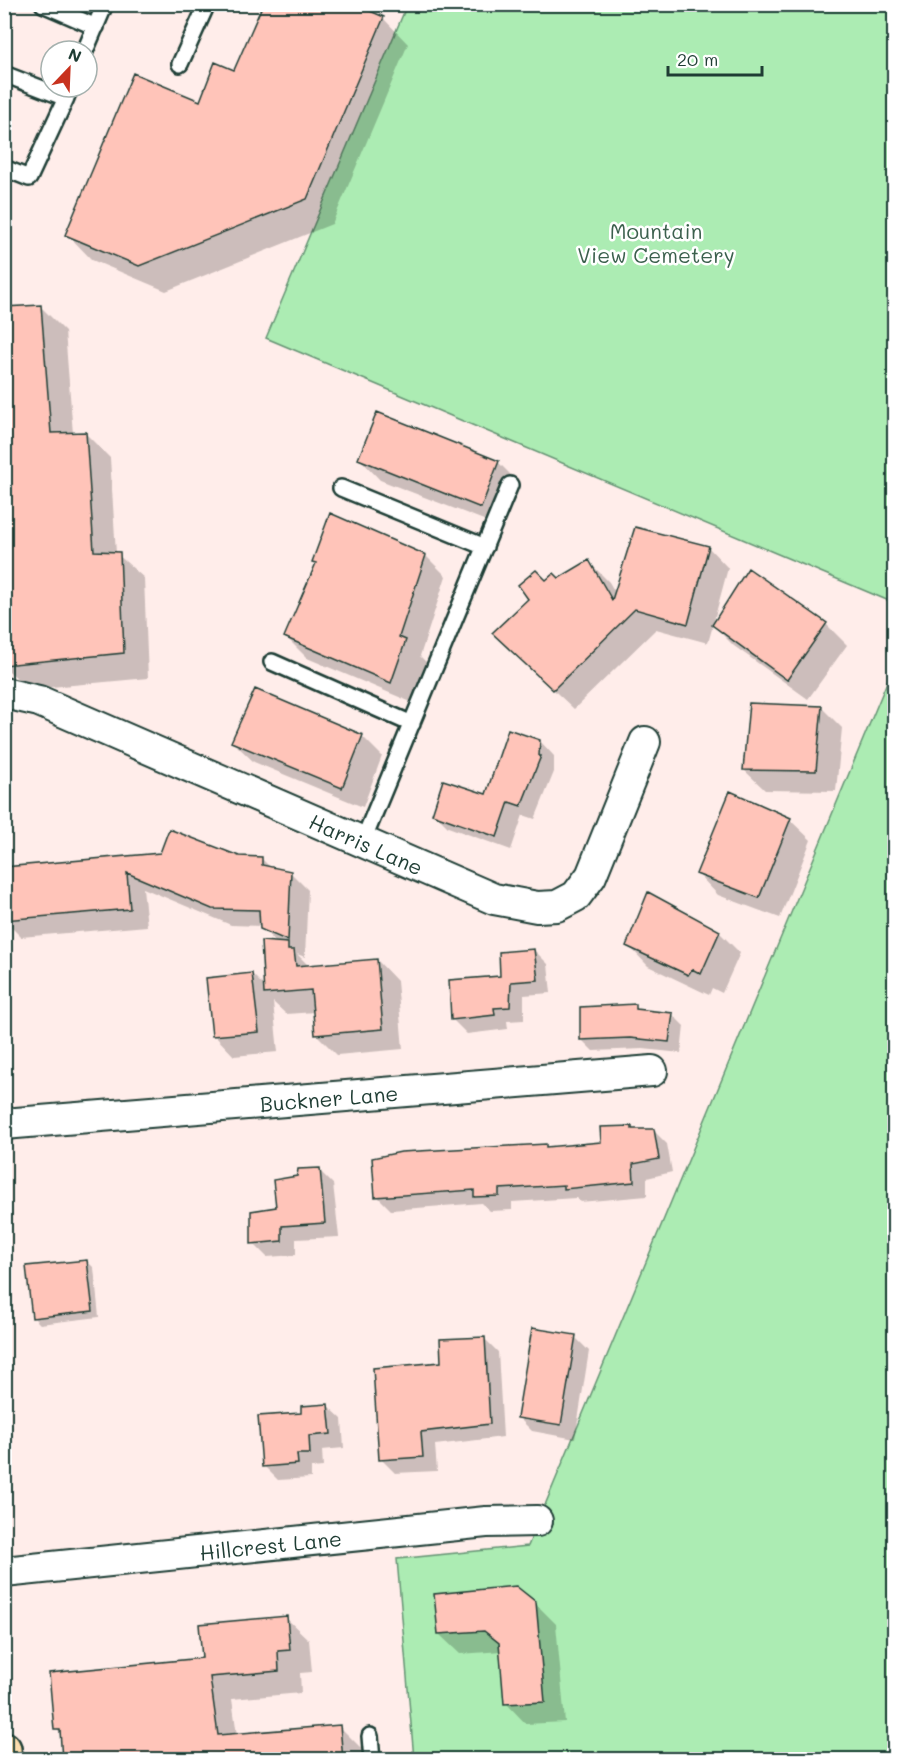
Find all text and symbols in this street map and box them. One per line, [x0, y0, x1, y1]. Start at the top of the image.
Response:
north arrow [39, 39, 99, 99]
scale bar [668, 39, 762, 77]
text: N [65, 43, 85, 67]
text: 20 m [677, 47, 718, 71]
park label: Mountain View Cemetery [577, 217, 735, 268]
street label: Harris Lane [305, 807, 427, 880]
street label: Buckner Lane [259, 1078, 399, 1117]
street label: Hillcrest Lane [198, 1524, 343, 1565]

